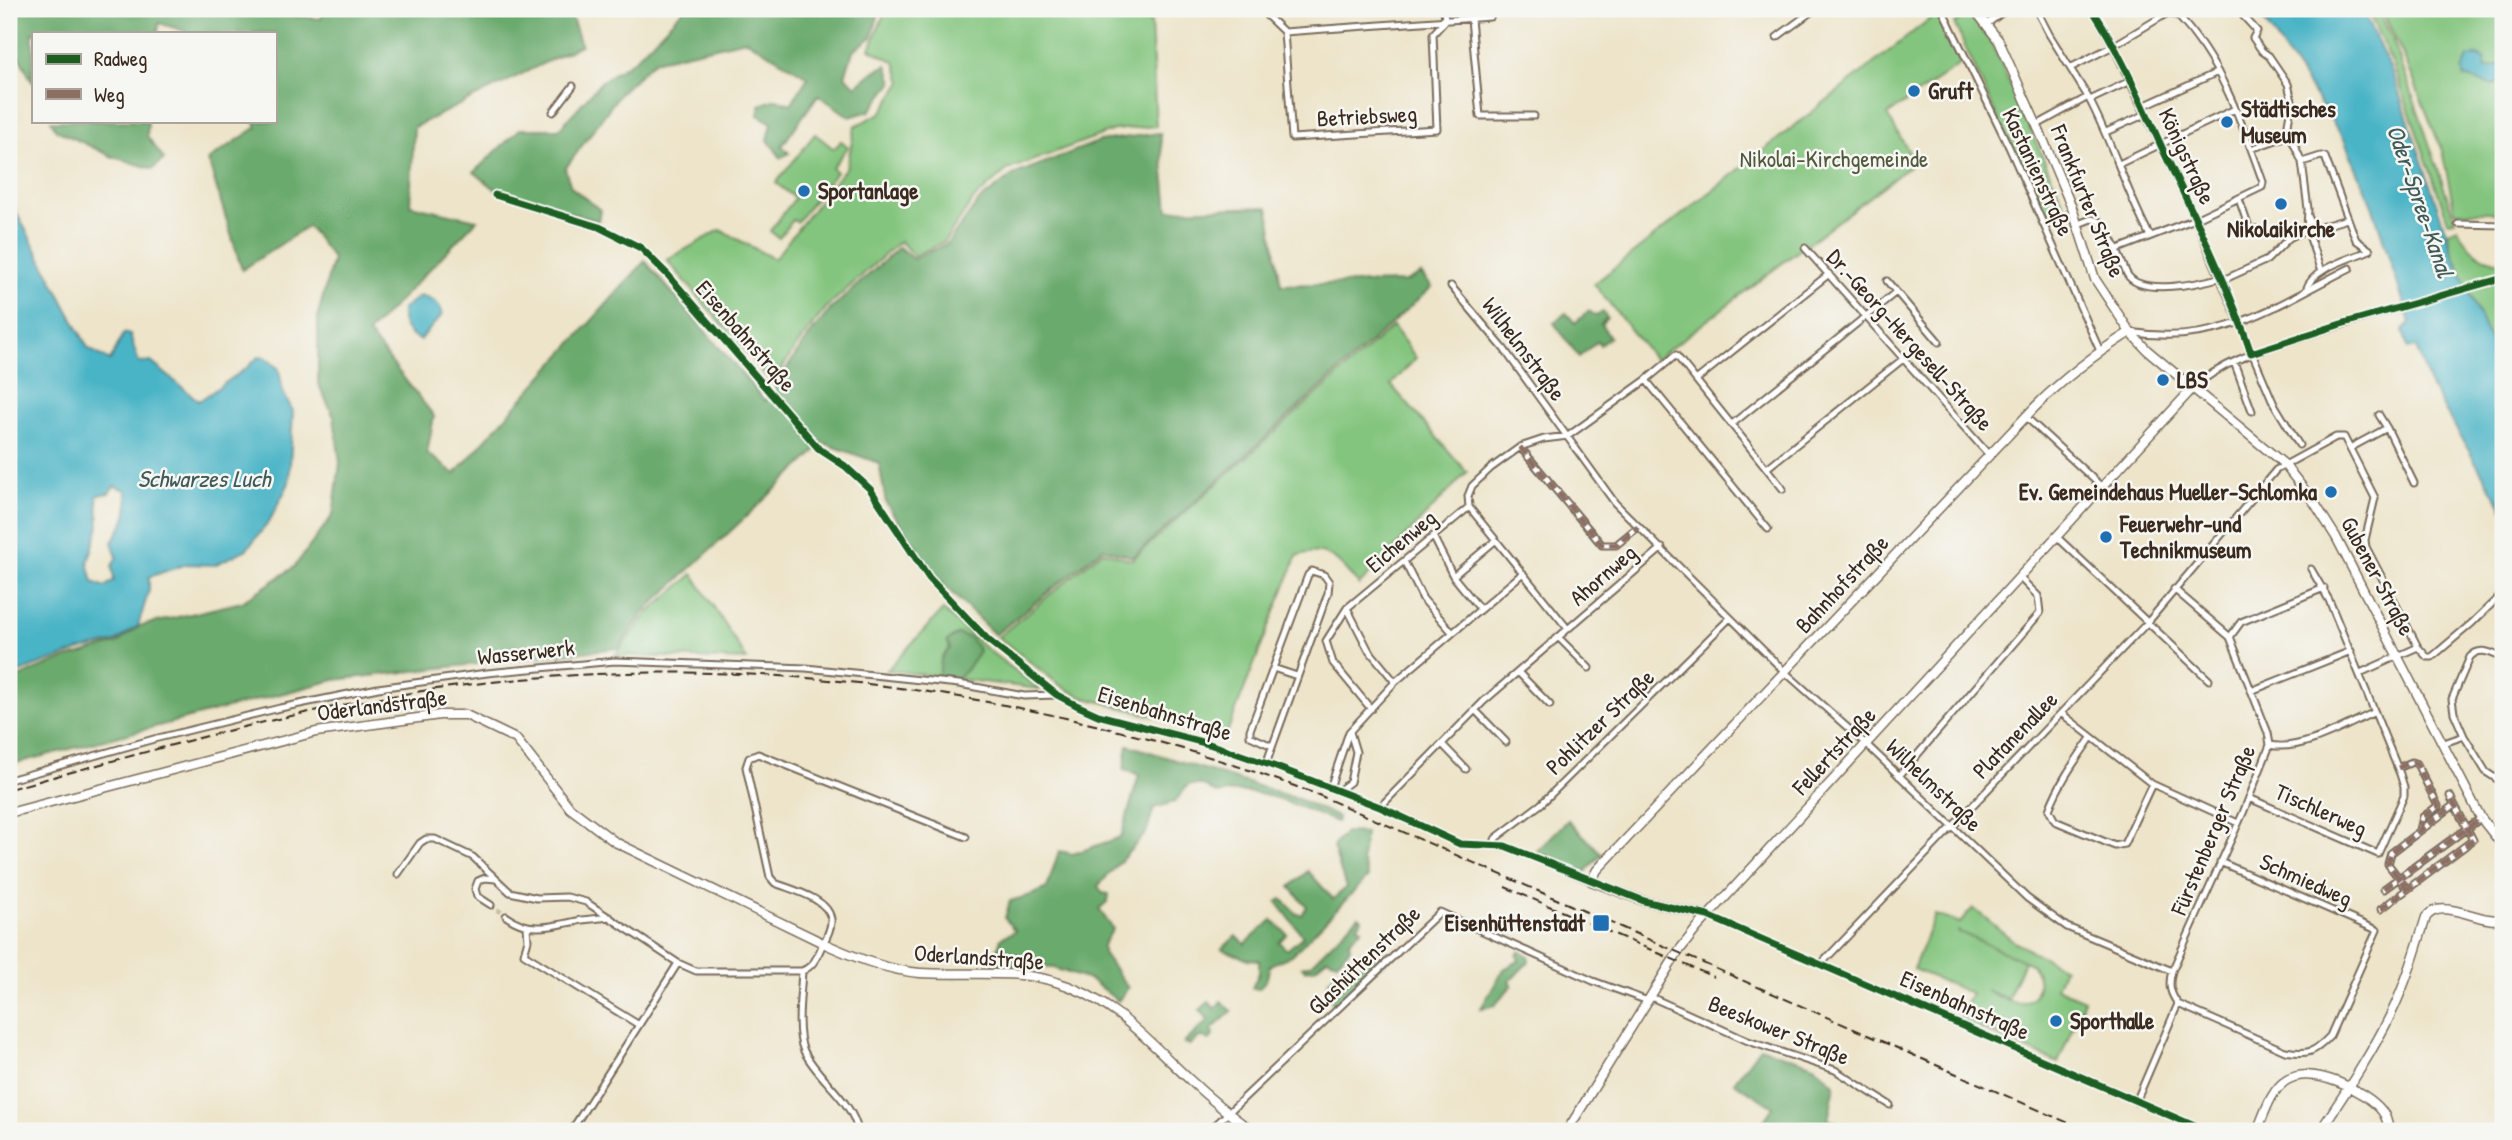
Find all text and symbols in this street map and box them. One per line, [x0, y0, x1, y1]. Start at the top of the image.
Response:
legend [32, 32, 276, 122]
text: Radweg [94, 44, 147, 73]
place label: Gruft [1928, 75, 1974, 106]
text: Weg [94, 80, 125, 109]
marker: Gruft [1906, 83, 1922, 99]
place label: Städtisches Museum [2241, 93, 2336, 150]
street label: Betriebsweg [1316, 97, 1418, 134]
street label: Kastanienstraße [1995, 103, 2082, 241]
street label: Königstraße [2152, 103, 2223, 209]
marker: Städtisches Museum [2219, 114, 2235, 130]
street label: Frankfurter Straße [2043, 119, 2133, 282]
water label: Oder-Spree-Kanal [2379, 120, 2463, 283]
park label: Nikolai-Kirchgemeinde [1740, 143, 1928, 174]
place label: Sportanlage [818, 175, 919, 207]
marker: Sportanlage [796, 183, 812, 199]
marker: Nikolaikirche [2273, 196, 2289, 212]
place label: Nikolaikirche [2227, 213, 2336, 244]
street label: Dr.-Georg-Hergesell-Straße [1820, 242, 2000, 437]
street label: Eisenbahnstraße [689, 273, 803, 398]
street label: Wilhelmstraße [1475, 291, 1573, 407]
place label: LBS [2177, 364, 2208, 395]
marker: LBS [2155, 372, 2171, 388]
water label: Schwarzes Luch [138, 462, 272, 494]
place label: Ev. Gemeindehaus Mueller-Schlomka [2019, 476, 2317, 507]
marker: Ev. Gemeindehaus Mueller-Schlomka [2323, 484, 2339, 500]
street label: Eichenweg [1359, 502, 1443, 579]
place label: Feuerwehr-und Technikmuseum [2119, 508, 2252, 565]
street label: Gubener Straße [2334, 511, 2423, 641]
street label: Bahnhofstraße [1788, 528, 1895, 640]
marker: Feuerwehr-und Technikmuseum [2098, 529, 2114, 545]
street label: Ahornweg [1563, 537, 1643, 612]
street label: Wasserwerk [476, 631, 576, 672]
street label: Pohlitzer Straße [1539, 662, 1661, 781]
street label: Eisenbahnstraße [1095, 677, 1236, 748]
street label: Oderlandstraße [315, 681, 448, 728]
street label: Platanenallee [1965, 684, 2064, 785]
street label: Fellertstraße [1784, 700, 1882, 802]
street label: Wilhelmstraße [1880, 731, 1989, 838]
street label: Fürstenberger Straße [2162, 740, 2262, 920]
street label: Tischlerweg [2270, 776, 2372, 844]
street label: Schmiedweg [2255, 845, 2357, 914]
street label: Glashüttenstraße [1301, 898, 1427, 1021]
place label: Eisenhüttenstadt [1444, 907, 1586, 938]
marker: Eisenhüttenstadt [1591, 913, 1611, 933]
street label: Oderlandstraße [913, 936, 1045, 977]
street label: Eisenbahnstraße [1896, 962, 2035, 1047]
street label: Beeskower Straße [1704, 987, 1854, 1072]
place label: Sporthalle [2070, 1005, 2155, 1037]
marker: Sporthalle [2048, 1013, 2064, 1029]

